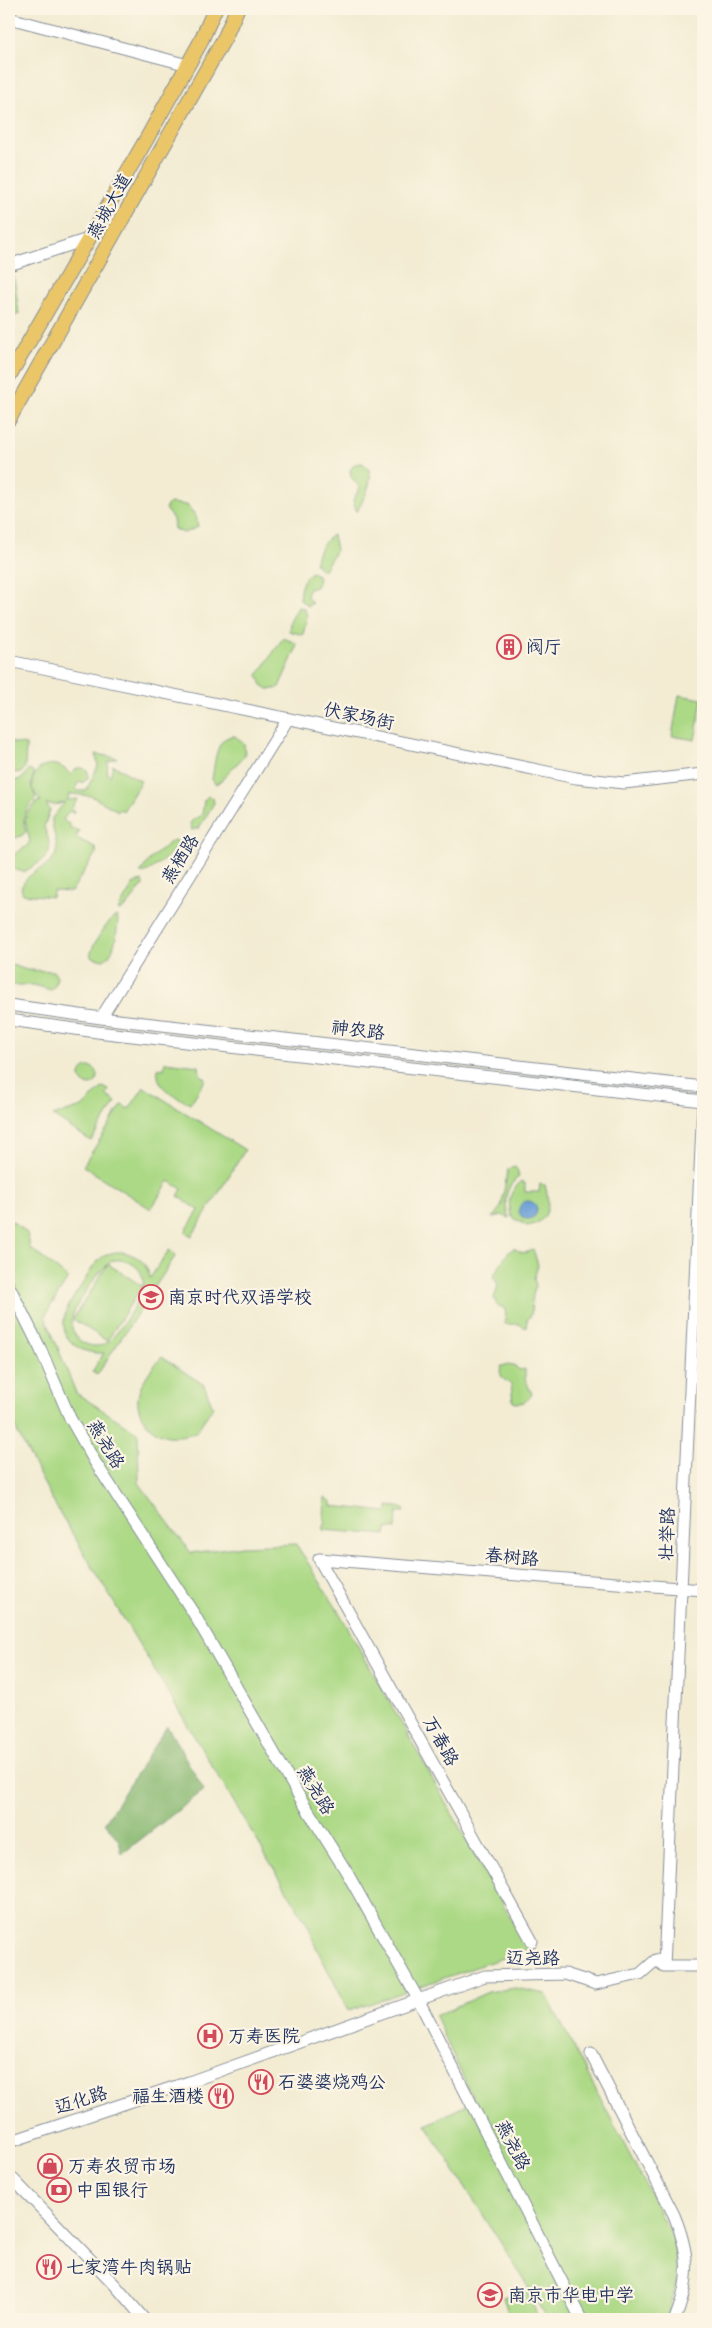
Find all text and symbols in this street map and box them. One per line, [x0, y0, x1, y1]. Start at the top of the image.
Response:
street label: 燕城大道 [82, 169, 138, 244]
building icon: 阀厅 [496, 634, 522, 660]
place label: 阀厅 [526, 636, 562, 660]
street label: 伏家场街 [321, 698, 397, 736]
street label: 燕栖路 [156, 830, 205, 889]
street label: 神农路 [330, 1016, 386, 1046]
school or university icon: 南京时代双语学校 [138, 1284, 164, 1310]
place label: 南京时代双语学校 [168, 1286, 312, 1310]
street label: 燕尧路 [81, 1415, 129, 1474]
street label: 壮举路 [655, 1507, 681, 1561]
street label: 春树路 [484, 1544, 540, 1572]
street label: 万春路 [417, 1712, 464, 1771]
street label: 燕尧路 [291, 1761, 339, 1820]
street label: 迈尧路 [506, 1947, 560, 1971]
hospital icon: 万寿医院 [197, 2023, 223, 2049]
place label: 万寿医院 [228, 2025, 300, 2049]
restaurant icon: 石婆婆烧鸡公 [248, 2069, 274, 2095]
place label: 石婆婆烧鸡公 [278, 2071, 386, 2095]
street label: 迈化路 [52, 2081, 111, 2121]
restaurant icon: 福生酒楼 [208, 2083, 234, 2109]
place label: 福生酒楼 [132, 2085, 204, 2109]
street label: 燕尧路 [489, 2116, 535, 2175]
shop icon: 万寿农贸市场 [37, 2153, 63, 2179]
place label: 万寿农贸市场 [68, 2155, 176, 2179]
bank icon: 中国银行 [46, 2177, 72, 2203]
place label: 中国银行 [76, 2179, 148, 2203]
restaurant icon: 七家湾牛肉锅贴 [36, 2254, 62, 2280]
place label: 七家湾牛肉锅贴 [66, 2256, 192, 2280]
school or university icon: 南京市华电中学 [477, 2282, 503, 2308]
place label: 南京市华电中学 [508, 2284, 634, 2308]

